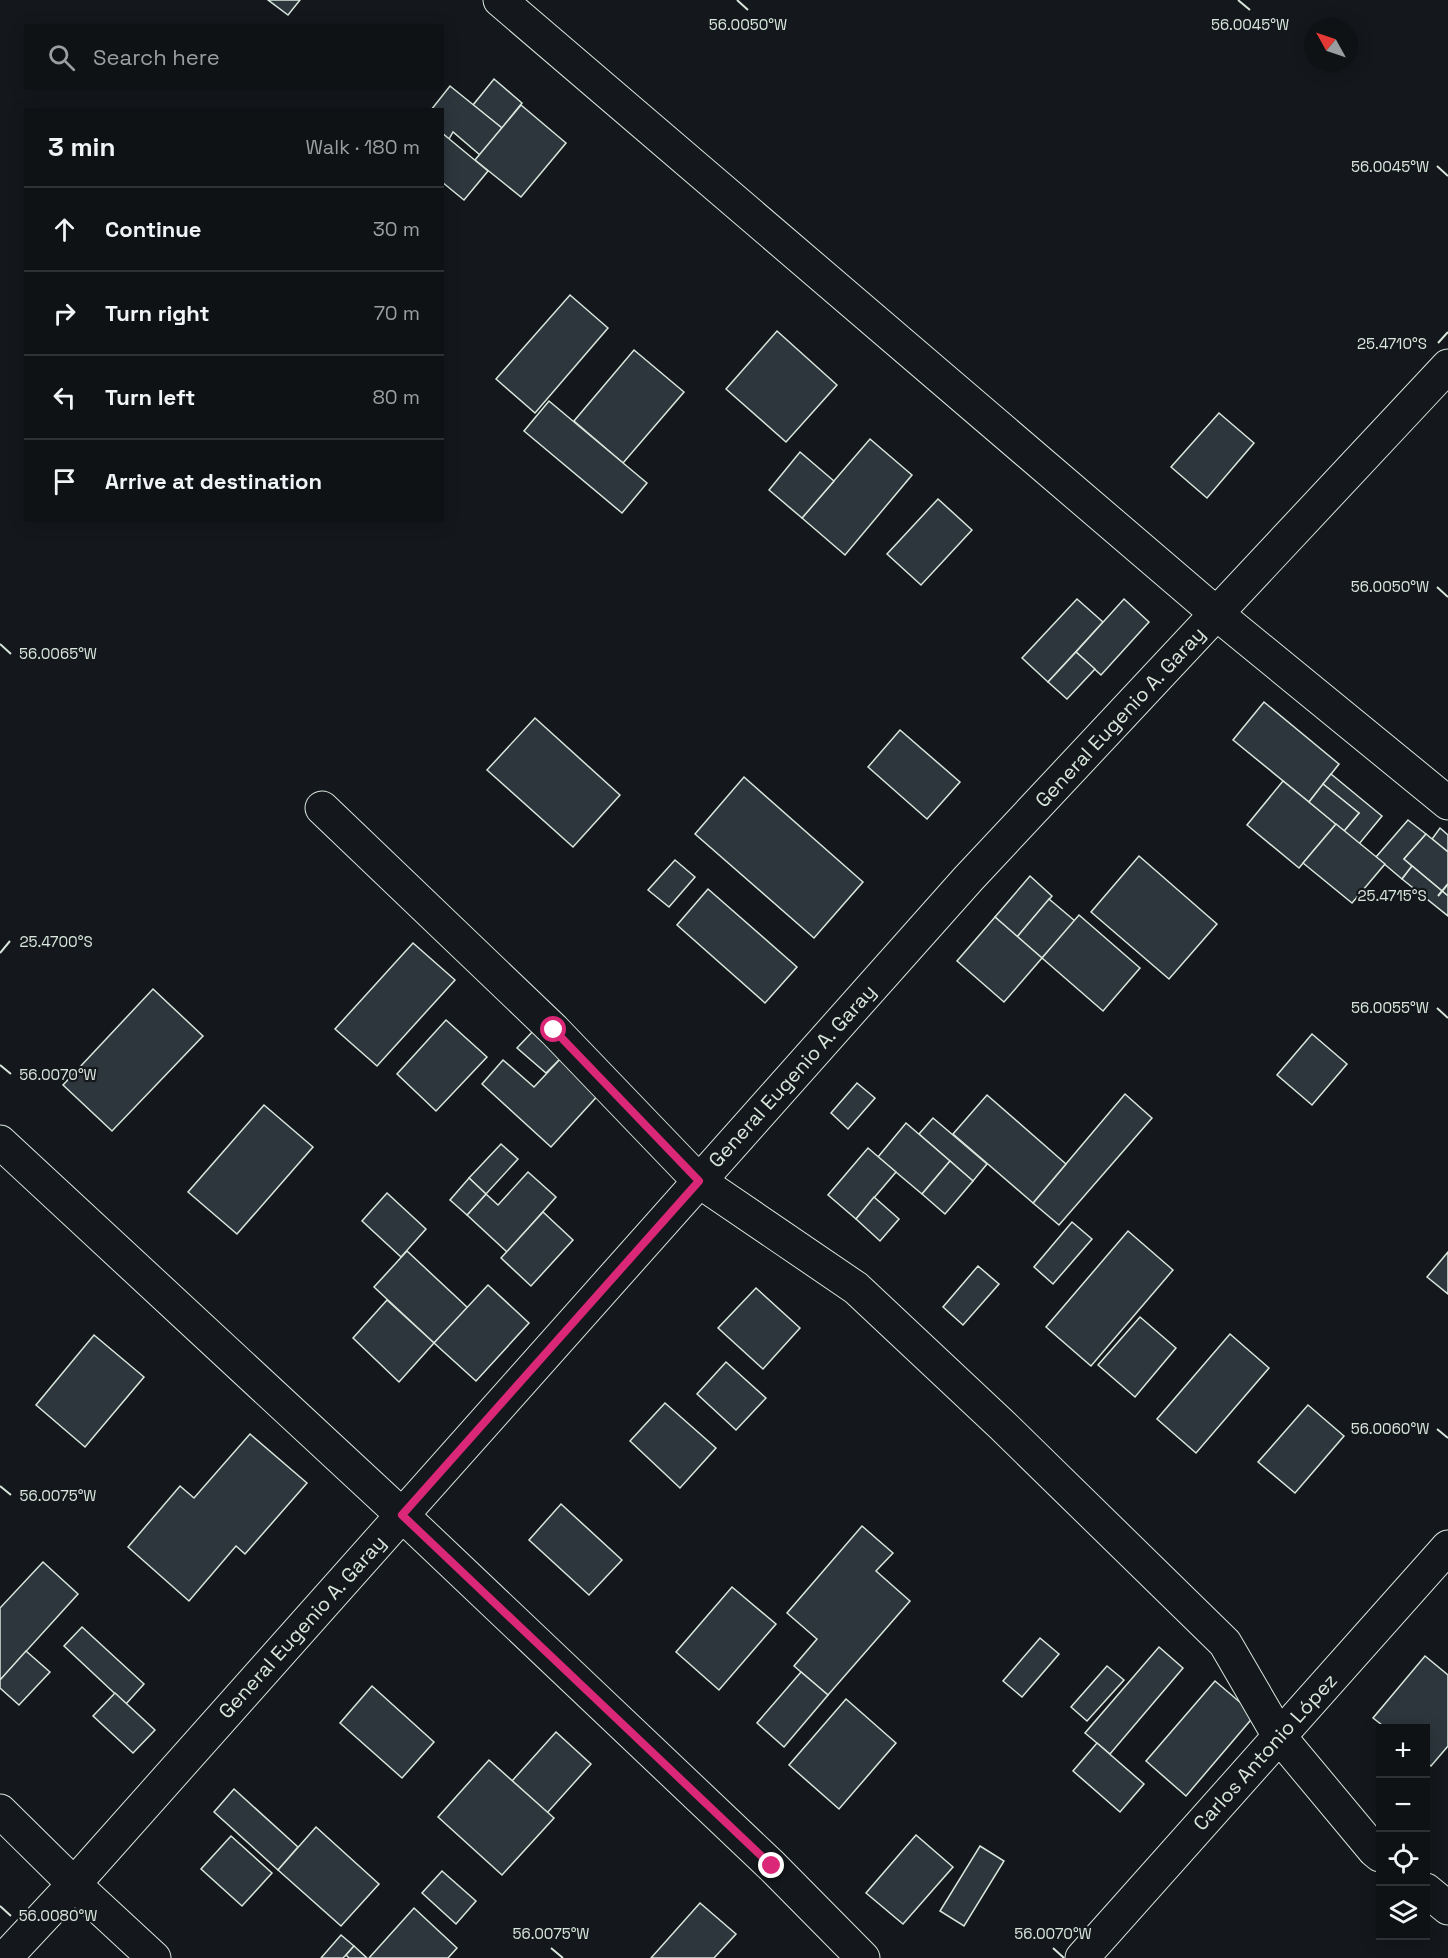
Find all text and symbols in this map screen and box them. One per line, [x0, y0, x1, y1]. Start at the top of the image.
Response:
text: 56.0050°W [709, 15, 787, 34]
text: 56.0045°W [1211, 15, 1289, 34]
north arrow [1304, 18, 1358, 72]
search box [24, 24, 444, 90]
icon: search [45, 41, 78, 74]
text: Search here [93, 43, 220, 71]
text: 3 min [48, 130, 116, 164]
text: Walk · 180 m [306, 134, 420, 160]
text: 56.0045°W [1351, 157, 1429, 176]
icon: ahead [48, 213, 81, 246]
text: Continue [105, 215, 201, 243]
text: 30 m [373, 216, 420, 242]
icon: right [48, 297, 81, 330]
text: Turn right [105, 299, 210, 327]
text: 70 m [374, 300, 420, 326]
text: 25.4710°S [1357, 334, 1427, 353]
icon: left [48, 381, 81, 414]
text: Turn left [105, 383, 195, 411]
text: 80 m [372, 384, 420, 410]
icon: arrive [48, 465, 81, 498]
text: Arrive at destination [105, 467, 322, 495]
text: 56.0050°W [1351, 577, 1429, 596]
street label: General Eugenio A. Garay [1029, 621, 1211, 813]
text: 56.0065°W [19, 644, 97, 663]
text: 25.4715°S [1357, 886, 1427, 905]
text: 25.4700°S [19, 932, 93, 951]
street label: General Eugenio A. Garay [703, 979, 881, 1173]
text: 56.0055°W [1351, 998, 1429, 1017]
route start [540, 1016, 566, 1042]
text: 56.0070°W [19, 1065, 97, 1084]
text: 56.0060°W [1351, 1419, 1429, 1438]
text: 56.0075°W [20, 1486, 96, 1505]
street label: General Eugenio A. Garay [213, 1530, 391, 1724]
street label: Carlos Antonio López [1187, 1668, 1343, 1836]
map controls [1376, 1724, 1430, 1940]
button: + [1376, 1724, 1430, 1778]
button: − [1376, 1778, 1430, 1832]
button: locate [1376, 1832, 1430, 1886]
route end [758, 1852, 784, 1878]
button: layers [1376, 1886, 1430, 1940]
text: 56.0080°W [19, 1906, 97, 1925]
text: 56.0075°W [513, 1924, 589, 1943]
text: 56.0070°W [1014, 1924, 1092, 1943]

